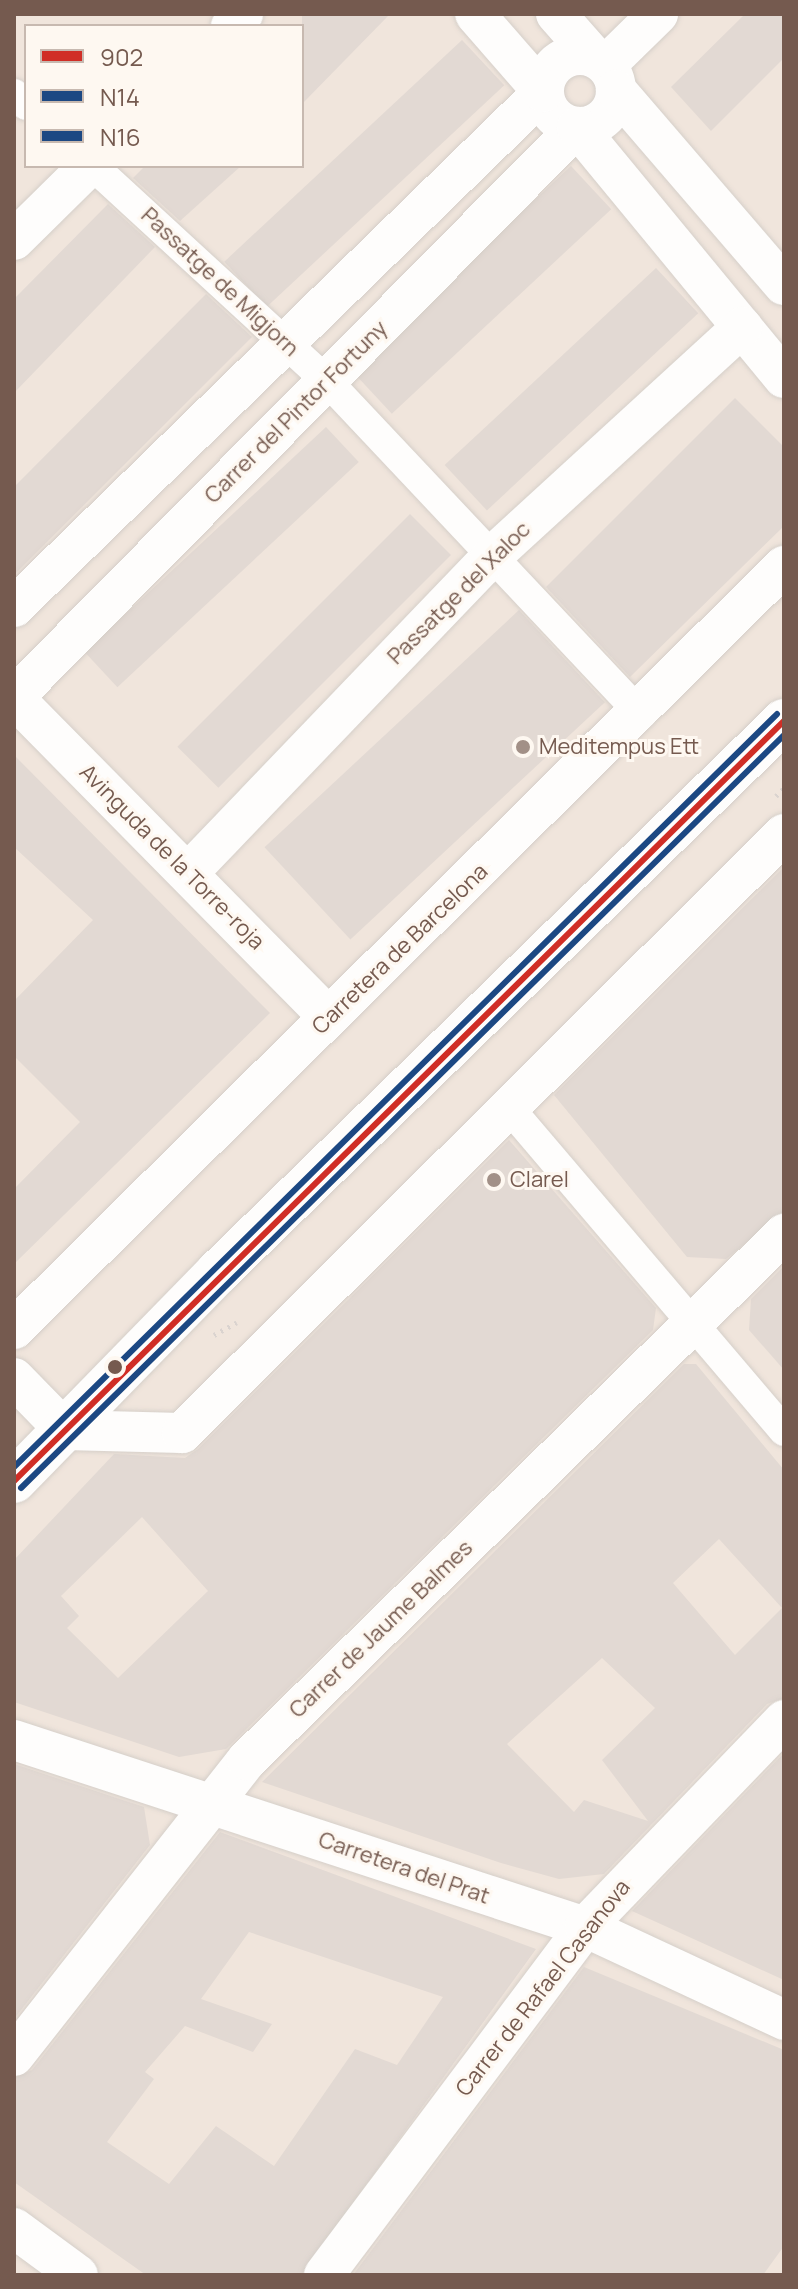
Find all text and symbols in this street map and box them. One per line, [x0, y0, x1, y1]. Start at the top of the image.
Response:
legend [24, 24, 304, 168]
text: 902 [100, 40, 143, 73]
text: N14 [100, 80, 140, 113]
text: N16 [100, 120, 141, 153]
street label: Passatge de Migjorn [136, 202, 304, 362]
street label: Carrer del Pintor Fortuny [199, 315, 393, 509]
street label: Passatge del Xaloc [382, 516, 536, 670]
place label: Meditempus Ett [539, 734, 699, 760]
marker: Meditempus Ett [514, 738, 532, 756]
street label: Avinguda de la Torre-roja [74, 759, 270, 955]
street label: Carretera de Barcelona [307, 858, 493, 1040]
place label: Clarel [510, 1167, 569, 1193]
marker: Clarel [485, 1171, 503, 1189]
unlabelled marker [107, 1359, 123, 1375]
street label: Carrer de Jaume Balmes [284, 1535, 478, 1723]
street label: Carretera del Prat [315, 1826, 493, 1910]
street label: Carrer de Rafael Casanova [450, 1875, 636, 2101]

